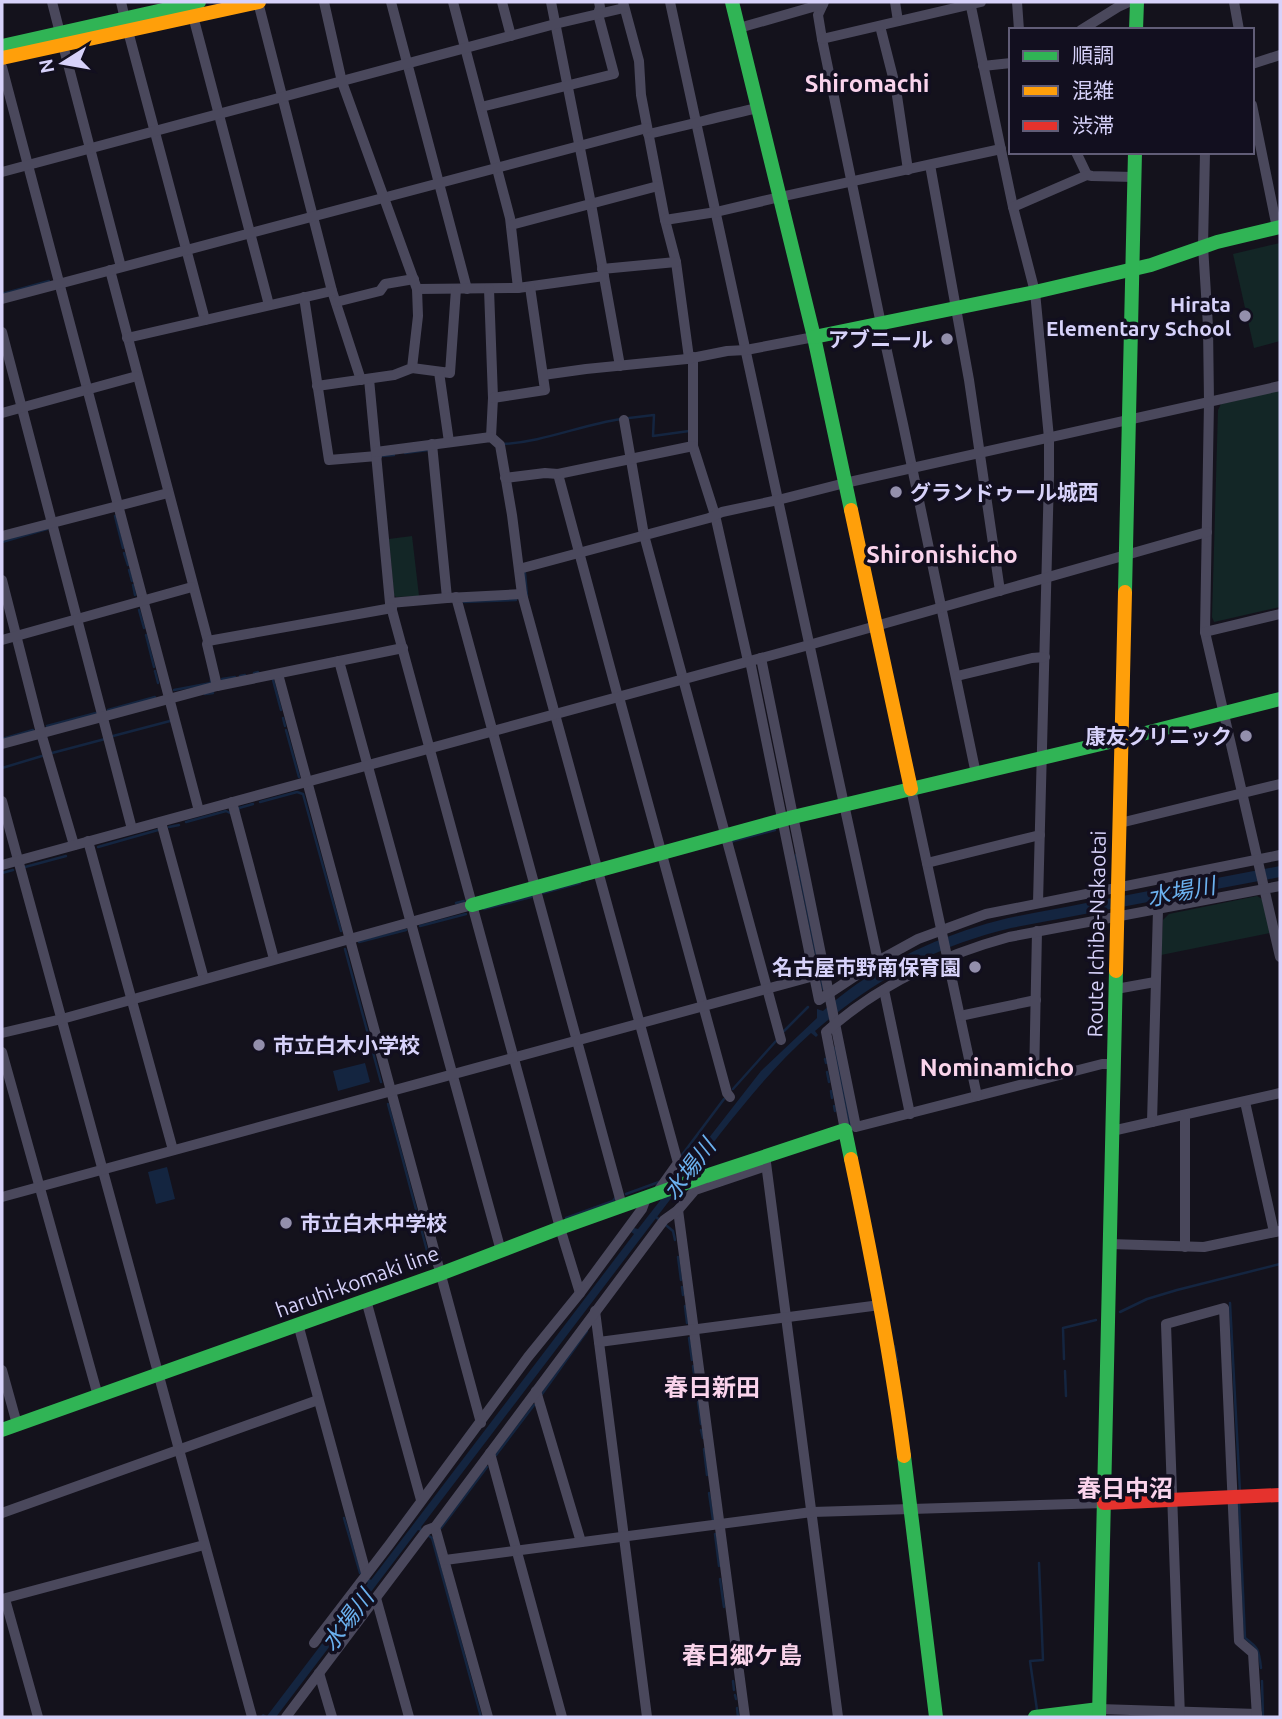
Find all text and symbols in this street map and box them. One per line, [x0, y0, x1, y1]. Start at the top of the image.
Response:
north arrow [28, 28, 98, 98]
legend [1009, 28, 1254, 154]
text: 順調 [1072, 43, 1114, 67]
text: N [34, 57, 58, 75]
district label: Shiromachi [805, 70, 929, 97]
text: 混雑 [1072, 78, 1114, 102]
text: 渋滞 [1072, 113, 1114, 137]
place label: Hirata Elementary School [1046, 292, 1231, 340]
marker: Hirata Elementary School [1237, 308, 1253, 324]
place label: アブニール [828, 327, 933, 351]
marker: アブニール [939, 331, 955, 347]
place label: グランドゥール城西 [910, 480, 1099, 504]
marker: グランドゥール城西 [888, 484, 904, 500]
district label: Shironishicho [866, 541, 1018, 568]
place label: 康友クリニック [1085, 724, 1232, 748]
marker: 康友クリニック [1238, 728, 1254, 744]
street label: Route Ichiba-Nakaotai [1082, 830, 1110, 1038]
water label: 水場川 [1145, 872, 1220, 910]
place label: 名古屋市野南保育園 [772, 955, 961, 979]
marker: 名古屋市野南保育園 [967, 959, 983, 975]
place label: 市立白木小学校 [273, 1033, 420, 1057]
marker: 市立白木小学校 [251, 1037, 267, 1053]
district label: Nominamicho [920, 1054, 1074, 1081]
water label: 水場川 [658, 1132, 722, 1204]
place label: 市立白木中学校 [300, 1211, 447, 1235]
marker: 市立白木中学校 [278, 1215, 294, 1231]
street label: haruhi-komaki line [272, 1240, 442, 1322]
district label: 春日新田 [664, 1374, 760, 1401]
district label: 春日中沼 [1077, 1475, 1173, 1502]
water label: 水場川 [316, 1583, 380, 1655]
district label: 春日郷ケ島 [682, 1642, 802, 1669]

